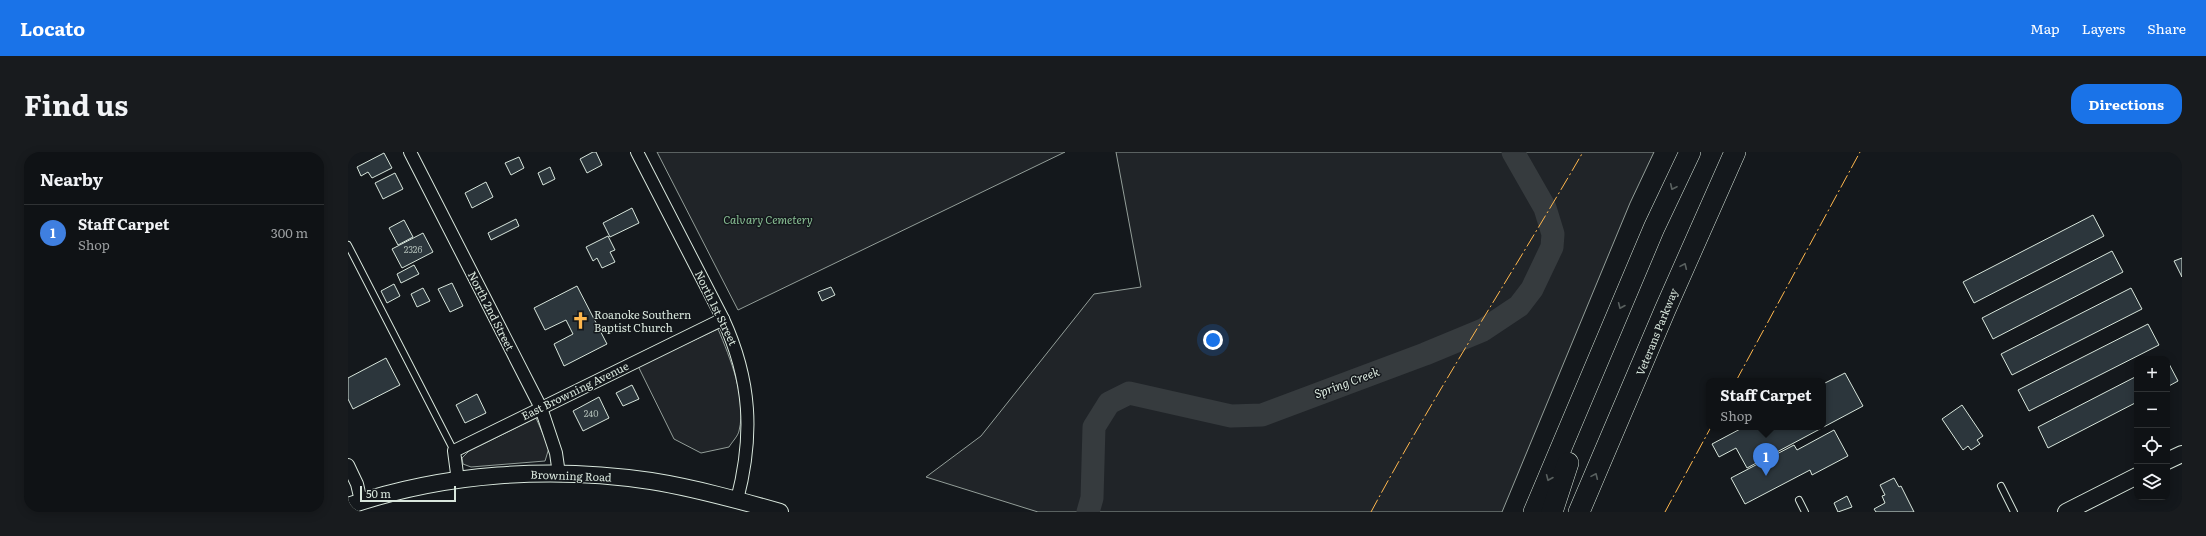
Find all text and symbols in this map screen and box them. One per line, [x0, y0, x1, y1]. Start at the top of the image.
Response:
text: Locato [20, 14, 85, 42]
text: Map [2030, 18, 2060, 38]
text: Layers [2082, 18, 2125, 38]
text: Share [2147, 18, 2186, 38]
text: Find us [24, 83, 128, 125]
button: Directions [2071, 84, 2182, 124]
text: Nearby [40, 166, 103, 191]
one-way arrow [1670, 183, 1678, 191]
park label: Calvary Cemetery [723, 211, 813, 227]
text: Staff Carpet [78, 212, 169, 235]
text: 1 [50, 223, 56, 242]
text: 300 m [271, 223, 308, 242]
text: Shop [78, 235, 110, 254]
house number: 2326 [404, 242, 422, 256]
one-way arrow [1679, 263, 1687, 271]
street label: North 1st Street [692, 267, 742, 348]
street label: North 2nd Street [465, 268, 519, 354]
street label: Veterans Parkway [1631, 285, 1681, 378]
one-way arrow [1618, 303, 1626, 310]
place label: Roanoke Southern Baptist Church [594, 306, 691, 335]
church icon: Roanoke Southern Baptist Church [571, 311, 591, 331]
your location [1203, 330, 1223, 350]
map controls [2134, 356, 2170, 500]
button: + [2134, 356, 2170, 392]
street label: East Browning Avenue [518, 357, 631, 423]
water label: Spring Creek [1312, 362, 1382, 402]
popup [1706, 378, 1826, 430]
text: Staff Carpet [1720, 383, 1812, 406]
button: − [2134, 392, 2170, 428]
house number: 240 [584, 406, 598, 420]
text: Shop [1720, 406, 1752, 425]
button: locate [2134, 428, 2170, 464]
pin: 1 [1753, 443, 1779, 476]
button: layers [2134, 464, 2170, 500]
street label: Browning Road [530, 466, 612, 484]
one-way arrow [1590, 473, 1598, 480]
one-way arrow [1545, 474, 1553, 481]
scale bar [360, 484, 456, 503]
text: 50 m [366, 485, 391, 501]

